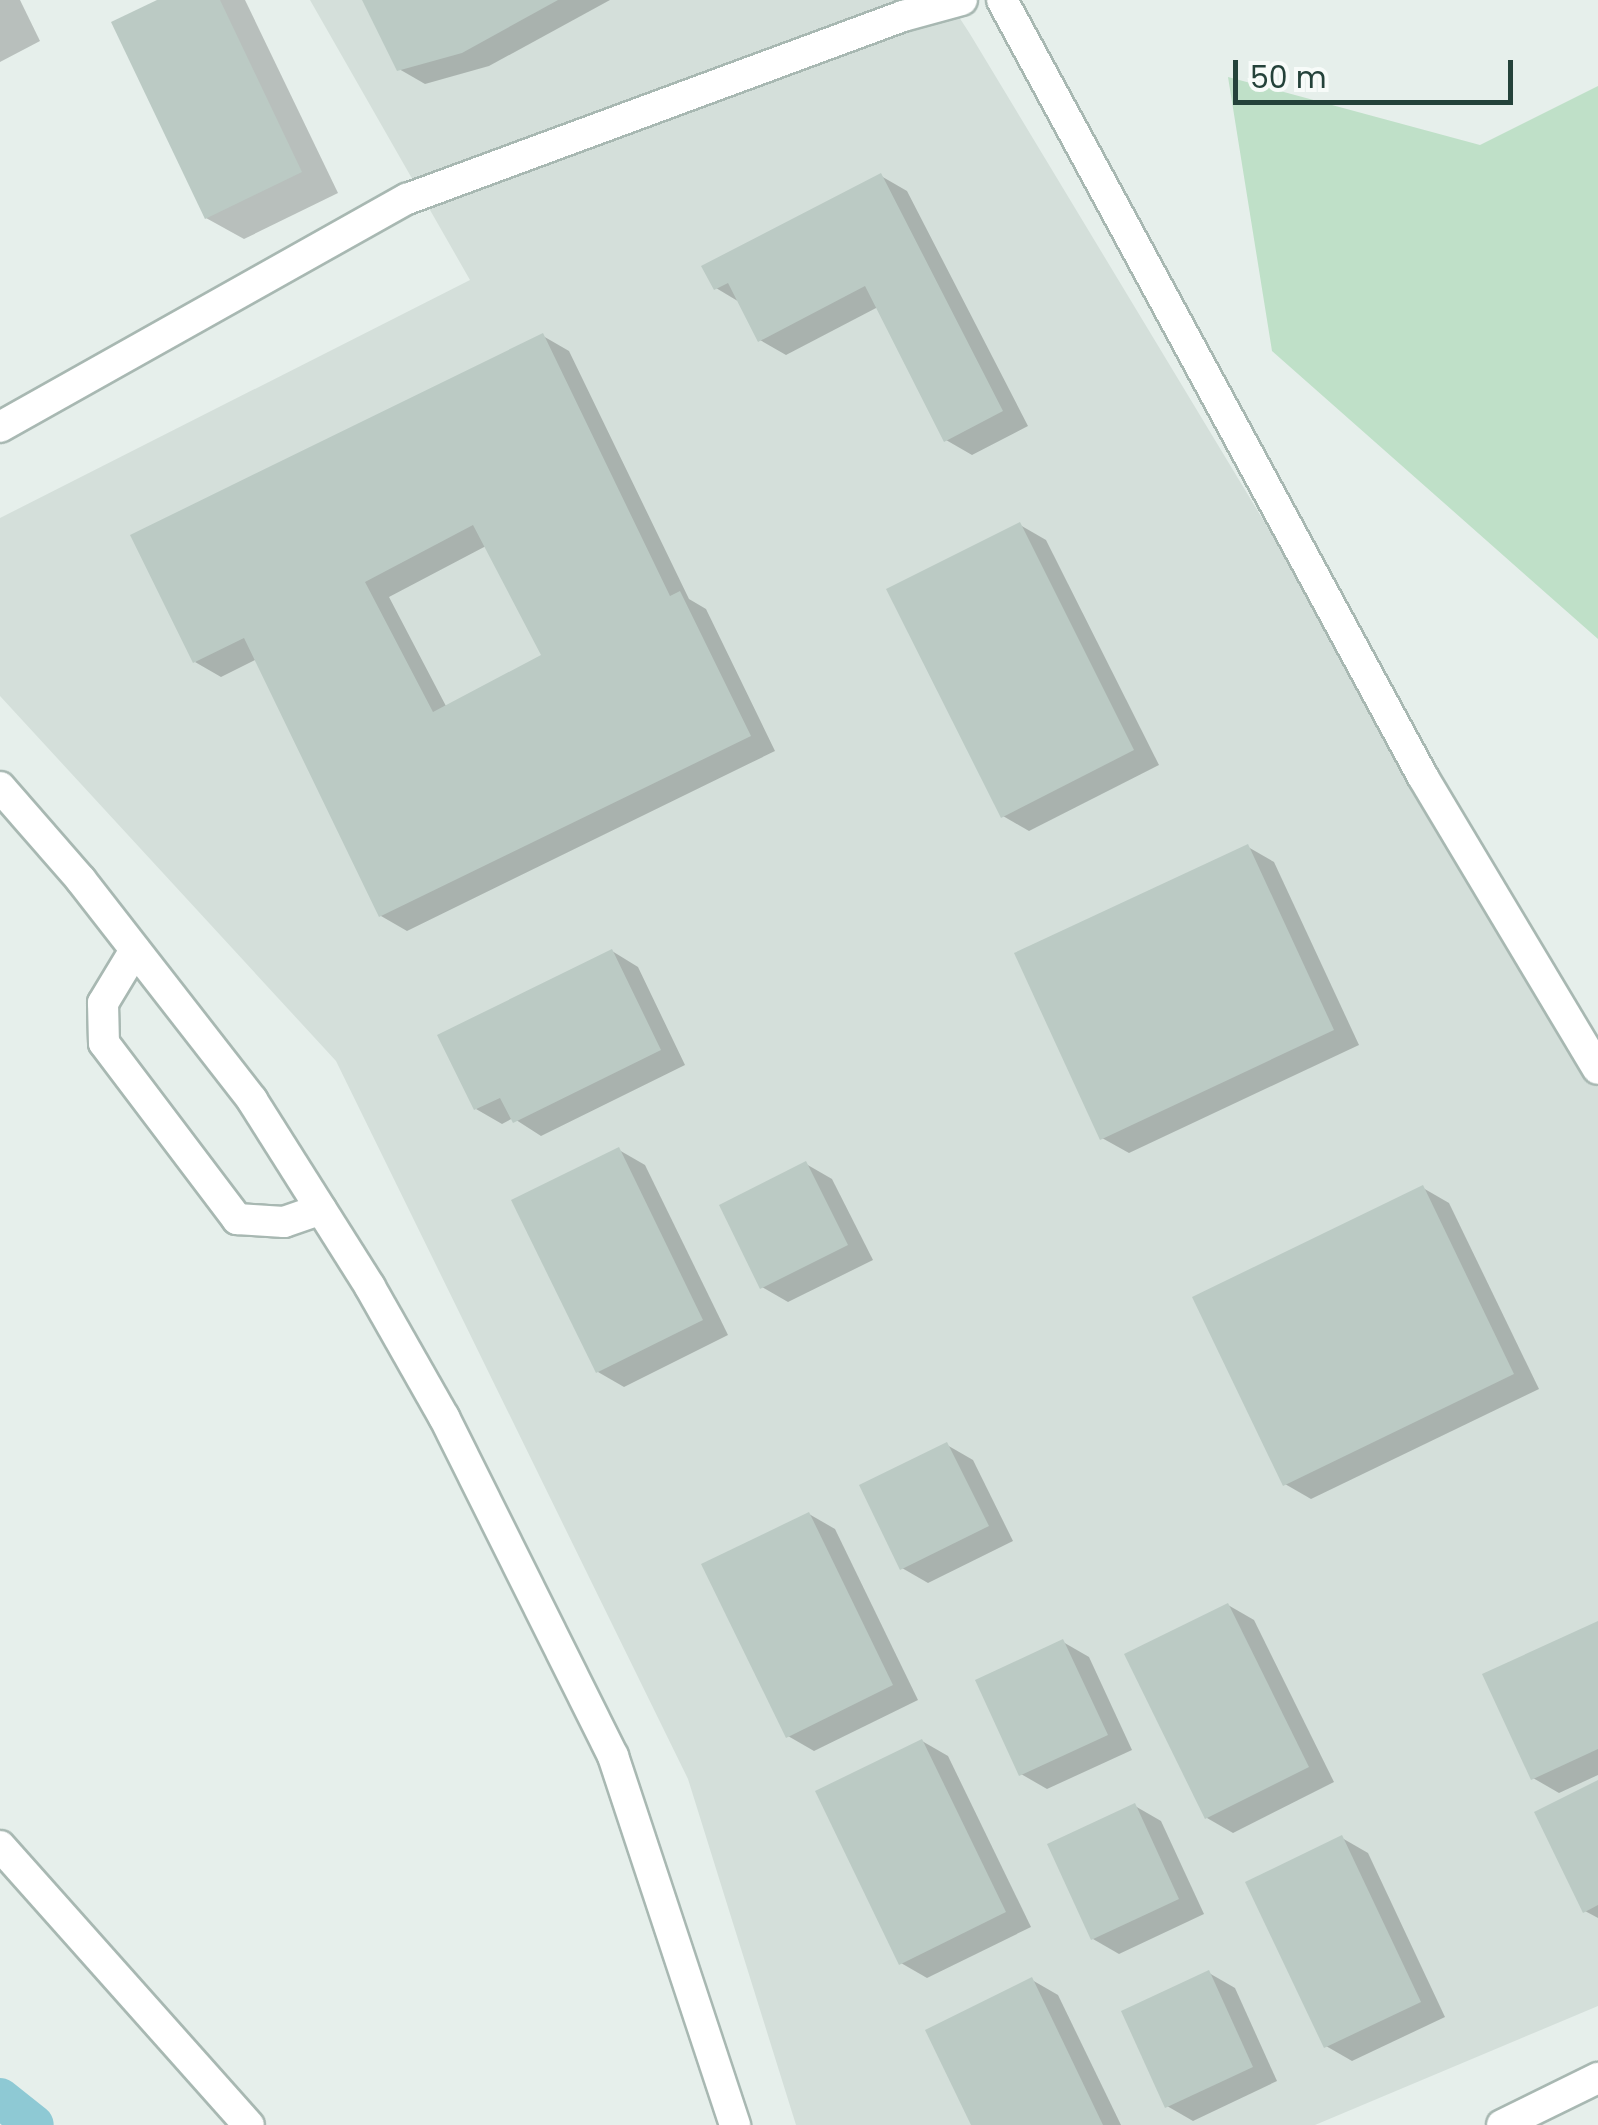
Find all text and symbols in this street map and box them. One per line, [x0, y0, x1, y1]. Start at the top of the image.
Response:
scale bar [1238, 40, 1518, 102]
text: 50 m [1250, 56, 1327, 99]

